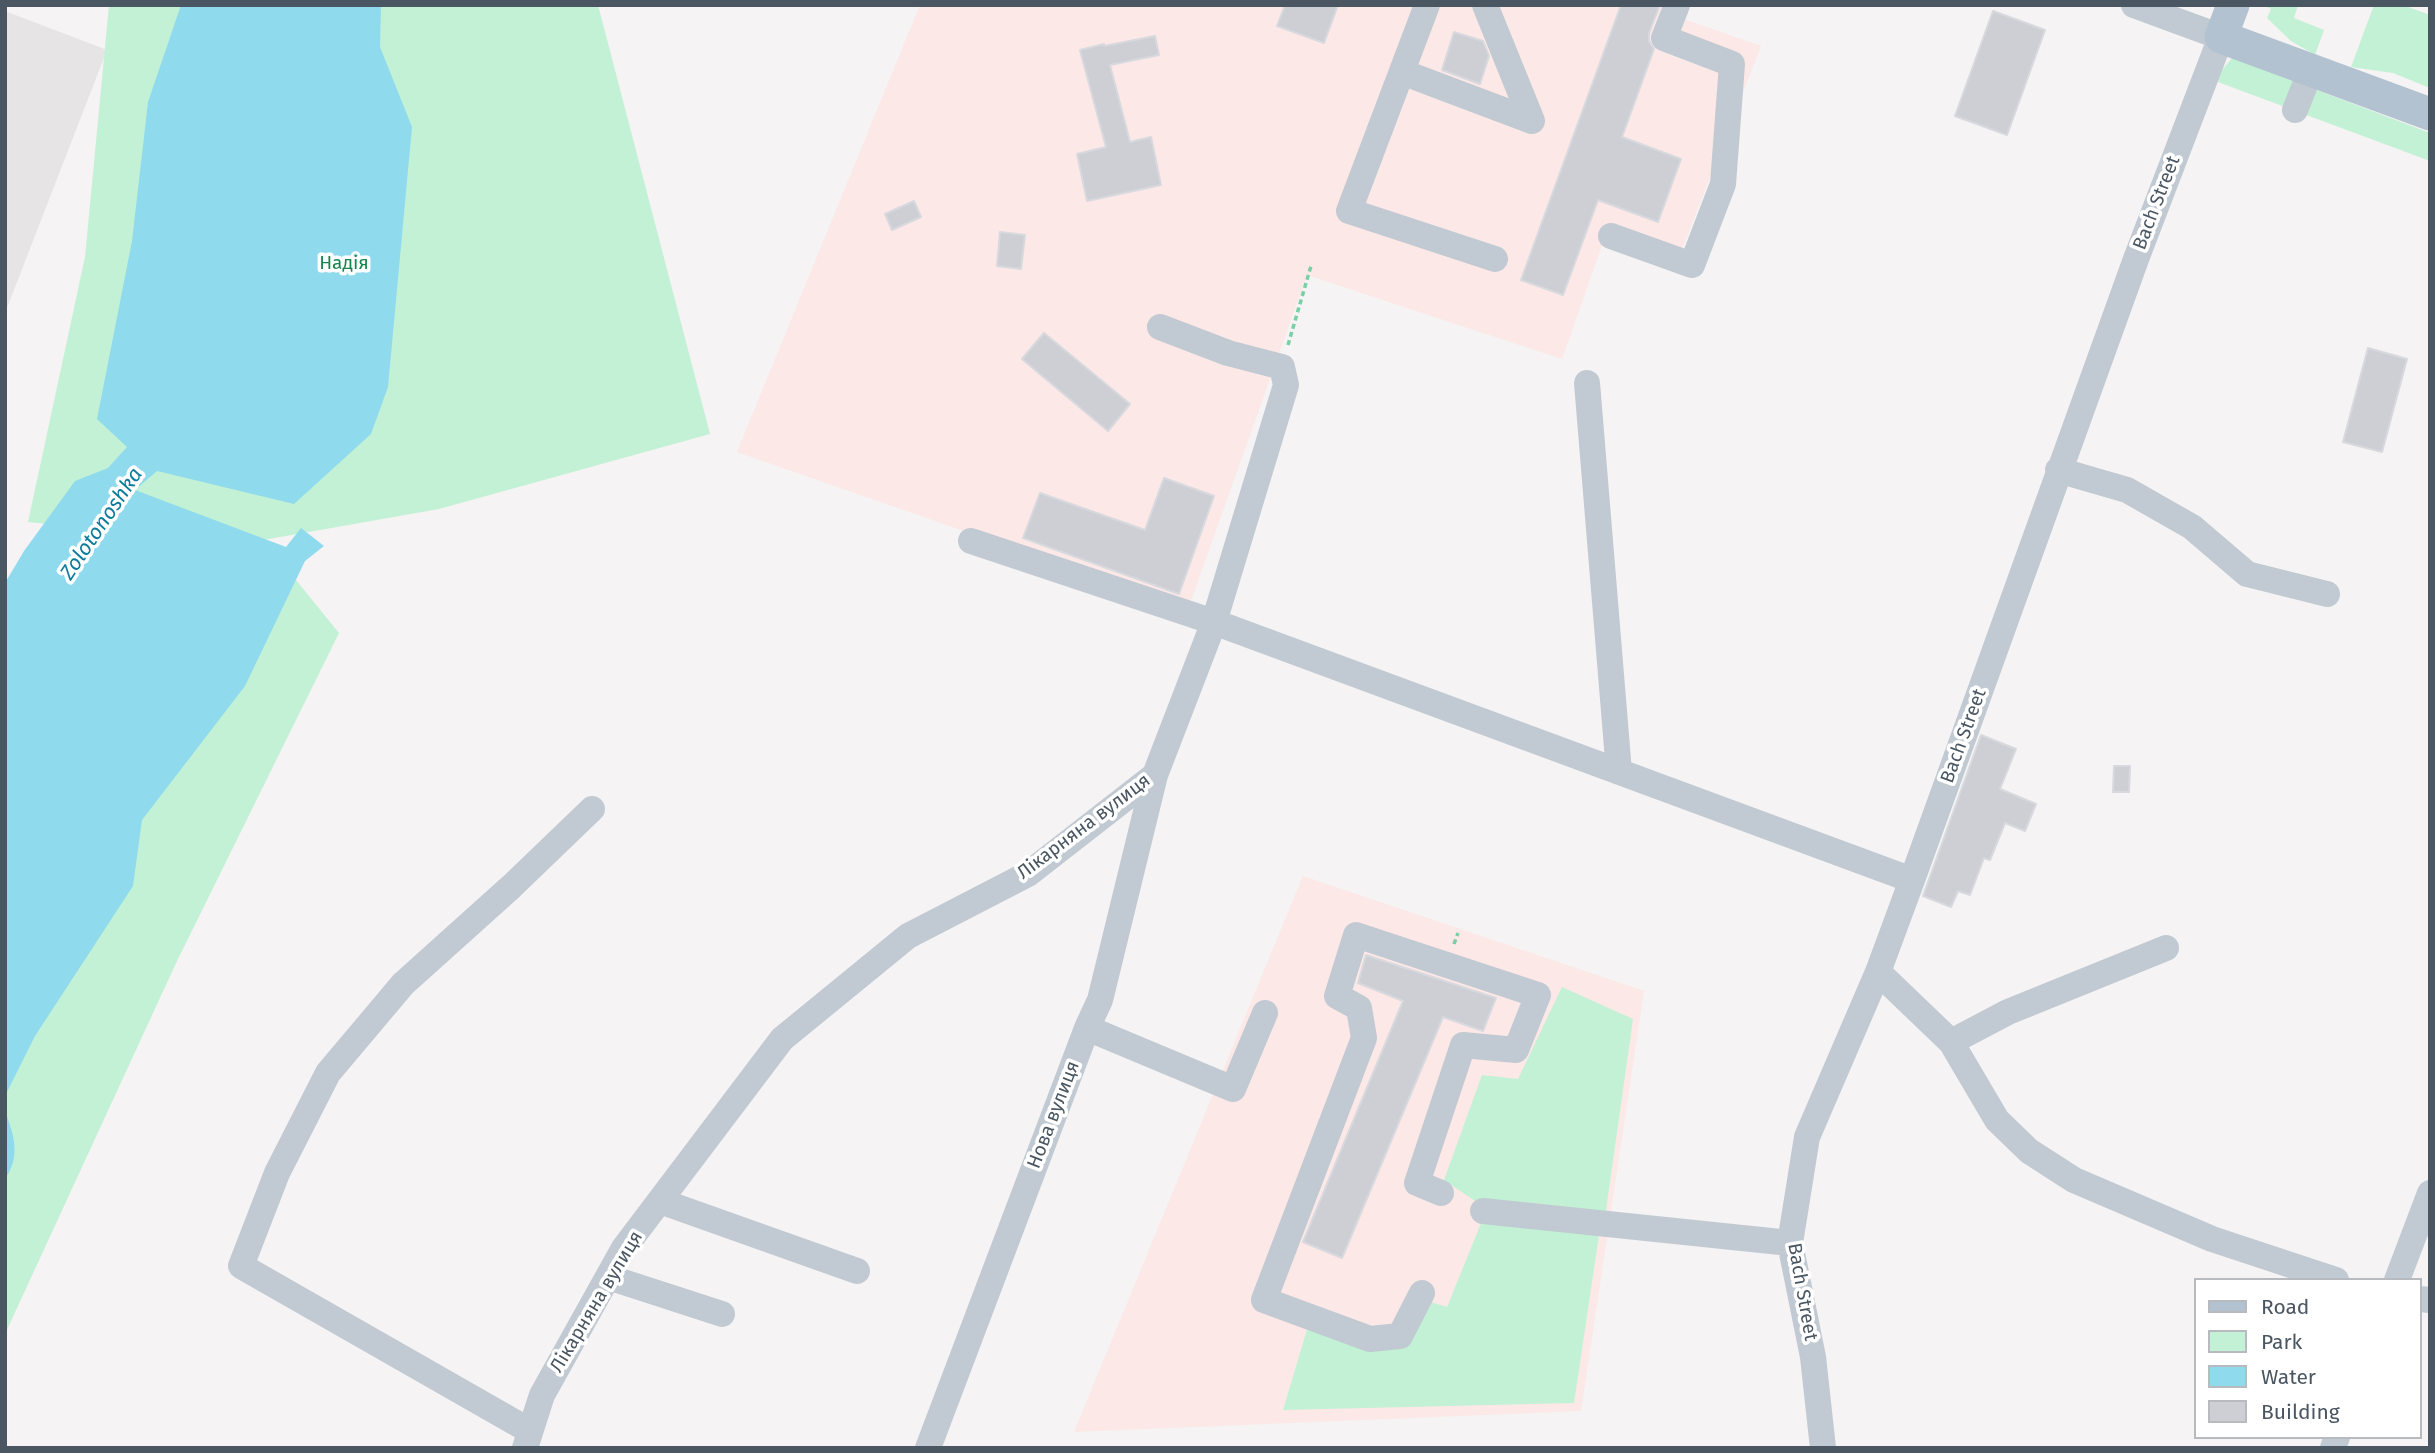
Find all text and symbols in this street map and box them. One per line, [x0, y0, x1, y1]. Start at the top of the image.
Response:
street label: Bach Street [2129, 153, 2185, 253]
park label: Надія [319, 253, 369, 275]
water label: Zolotonoshka [55, 463, 149, 585]
street label: Bach Street [1936, 686, 1992, 786]
street label: Лікарняна вулиця [1013, 769, 1155, 885]
street label: Нова вулиця [1023, 1058, 1085, 1172]
street label: Лікарняна вулиця [546, 1227, 648, 1377]
street label: Bach Street [1782, 1241, 1822, 1343]
legend [2194, 1278, 2421, 1439]
text: Road [2261, 1294, 2309, 1320]
text: Park [2261, 1329, 2302, 1355]
text: Water [2261, 1364, 2316, 1390]
text: Building [2261, 1399, 2340, 1425]

